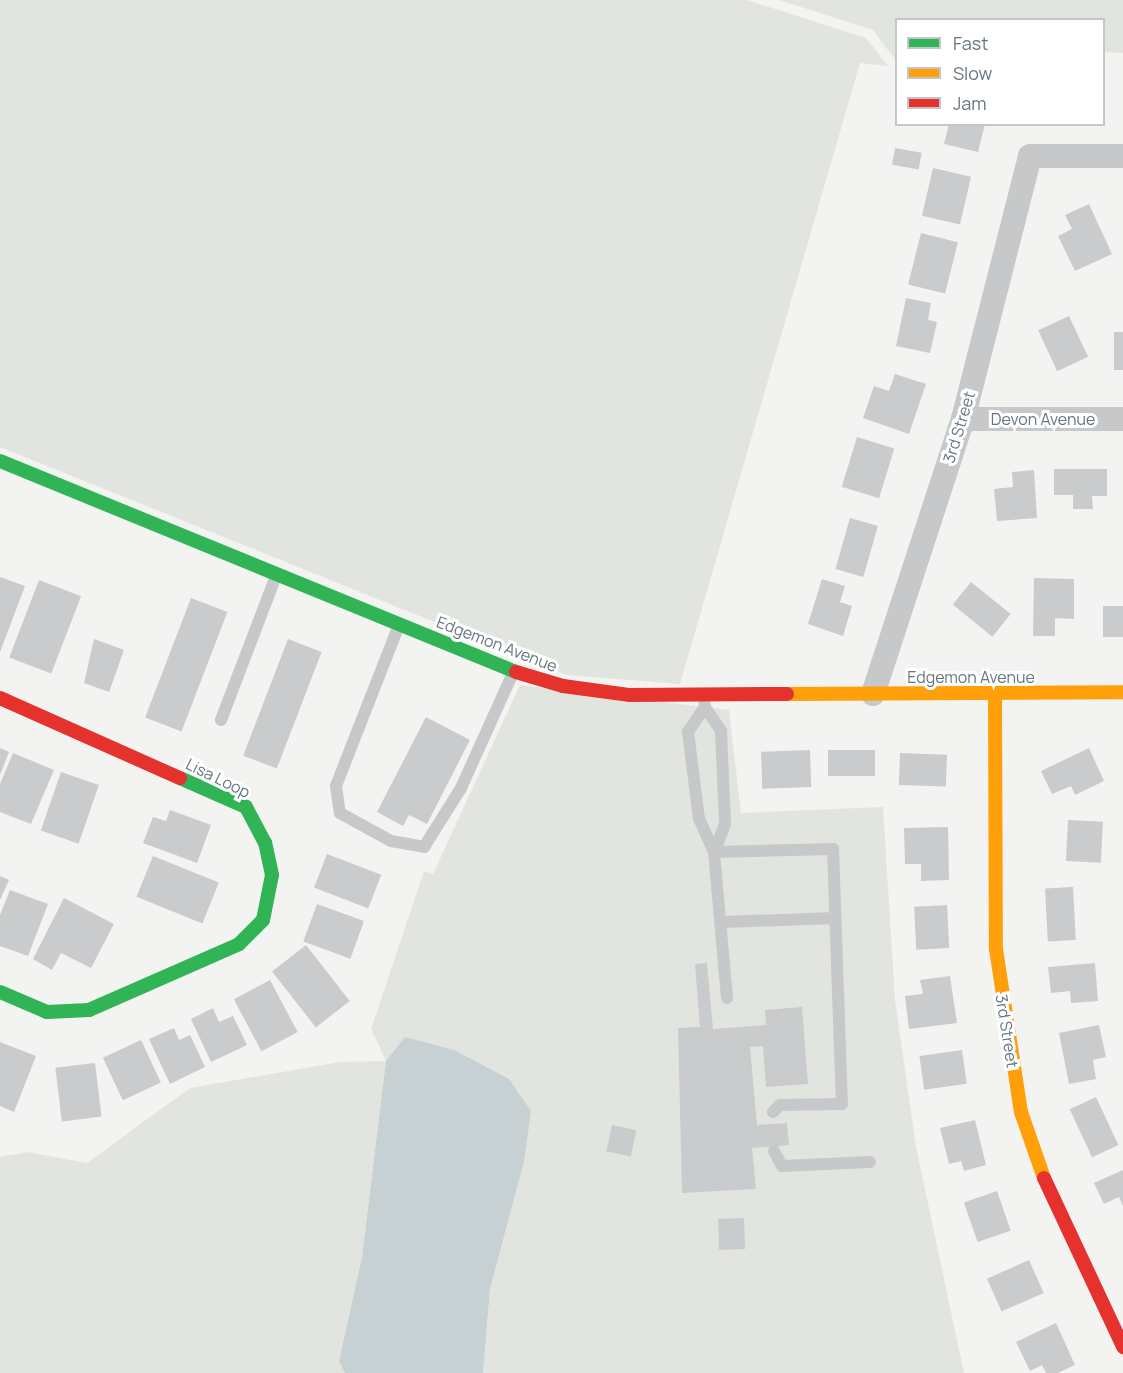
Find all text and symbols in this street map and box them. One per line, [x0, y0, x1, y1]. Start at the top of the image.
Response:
legend [895, 18, 1105, 126]
text: Fast [953, 31, 988, 55]
text: Slow [953, 61, 992, 85]
text: Jam [953, 91, 987, 115]
street label: 3rd Street [939, 389, 979, 465]
street label: Devon Avenue [991, 409, 1095, 429]
street label: Edgemon Avenue [434, 612, 560, 676]
street label: Edgemon Avenue [907, 667, 1035, 687]
street label: Lisa Loop [183, 754, 253, 802]
street label: 3rd Street [992, 993, 1022, 1069]

